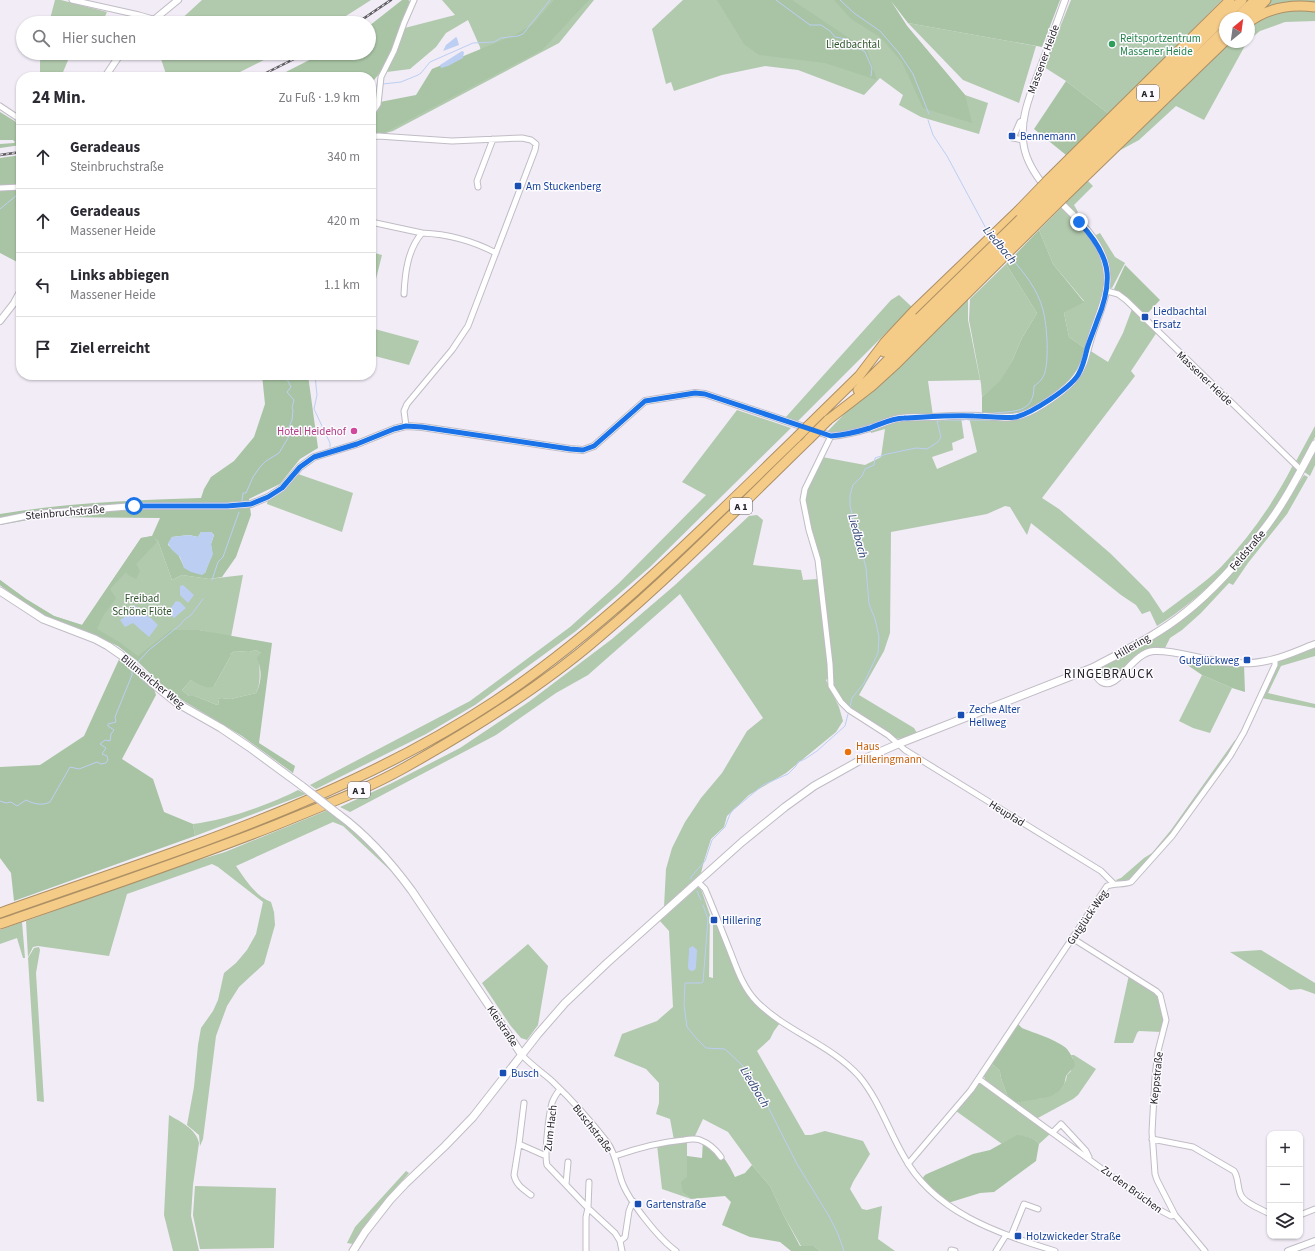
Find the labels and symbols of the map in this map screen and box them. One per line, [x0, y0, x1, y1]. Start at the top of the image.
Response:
north arrow [1219, 12, 1255, 48]
street label: Massener Heide [1024, 22, 1063, 96]
place label: Reitsportzentrum Massener Heide [1120, 31, 1201, 59]
park label: Liedbachtal [826, 37, 880, 52]
marker: Reitsportzentrum Massener Heide [1107, 39, 1117, 49]
road number: A 1 [1137, 85, 1159, 101]
place label: Bennemann [1020, 129, 1076, 144]
marker: Bennemann [1007, 131, 1017, 141]
place label: Am Stuckenberg [526, 179, 602, 194]
marker: Am Stuckenberg [513, 181, 523, 191]
route end [1070, 213, 1088, 231]
water label: Liedbach [979, 223, 1021, 268]
place label: Liedbachtal Ersatz [1153, 304, 1207, 332]
marker: Liedbachtal Ersatz [1140, 312, 1150, 322]
street label: Massener Heide [1173, 348, 1236, 409]
place label: Hotel Heidehof [277, 424, 347, 439]
marker: Hotel Heidehof [349, 426, 359, 436]
route start [125, 497, 143, 515]
road number: A 1 [730, 498, 752, 514]
street label: Steinbruchstraße [25, 502, 106, 523]
water label: Liedbach [843, 512, 872, 560]
street label: Feldstraße [1226, 526, 1269, 574]
park label: Freibad Schöne Flöte [112, 591, 172, 619]
street label: Hillering [1112, 630, 1153, 663]
street label: Billmericher Weg [118, 651, 188, 712]
place label: Gutglückweg [1179, 653, 1239, 668]
marker: Gutglückweg [1242, 655, 1252, 665]
district label: RINGEBRAUCK [1064, 665, 1154, 683]
place label: Zeche Alter Hellweg [969, 702, 1021, 730]
marker: Zeche Alter Hellweg [956, 710, 966, 720]
place label: Haus Hilleringmann [856, 739, 922, 767]
marker: Haus Hilleringmann [843, 747, 853, 757]
road number: A 1 [348, 782, 370, 798]
street label: Heupfad [986, 797, 1027, 830]
street label: Gutglück-Weg [1063, 886, 1112, 948]
place label: Hillering [722, 913, 761, 928]
marker: Hillering [709, 915, 719, 925]
street label: Kleistraße [483, 1003, 522, 1050]
street label: Keppstraße [1146, 1050, 1167, 1105]
water label: Liedbach [736, 1064, 773, 1111]
place label: Busch [511, 1066, 539, 1081]
marker: Busch [498, 1068, 508, 1078]
street label: Buschstraße [569, 1101, 616, 1156]
street label: Zum Hach [540, 1104, 561, 1152]
street label: Zu den Brüchen [1098, 1162, 1165, 1217]
place label: Gartenstraße [646, 1197, 707, 1212]
marker: Gartenstraße [633, 1199, 643, 1209]
place label: Holzwickeder Straße [1026, 1229, 1121, 1244]
marker: Holzwickeder Straße [1013, 1231, 1023, 1241]

